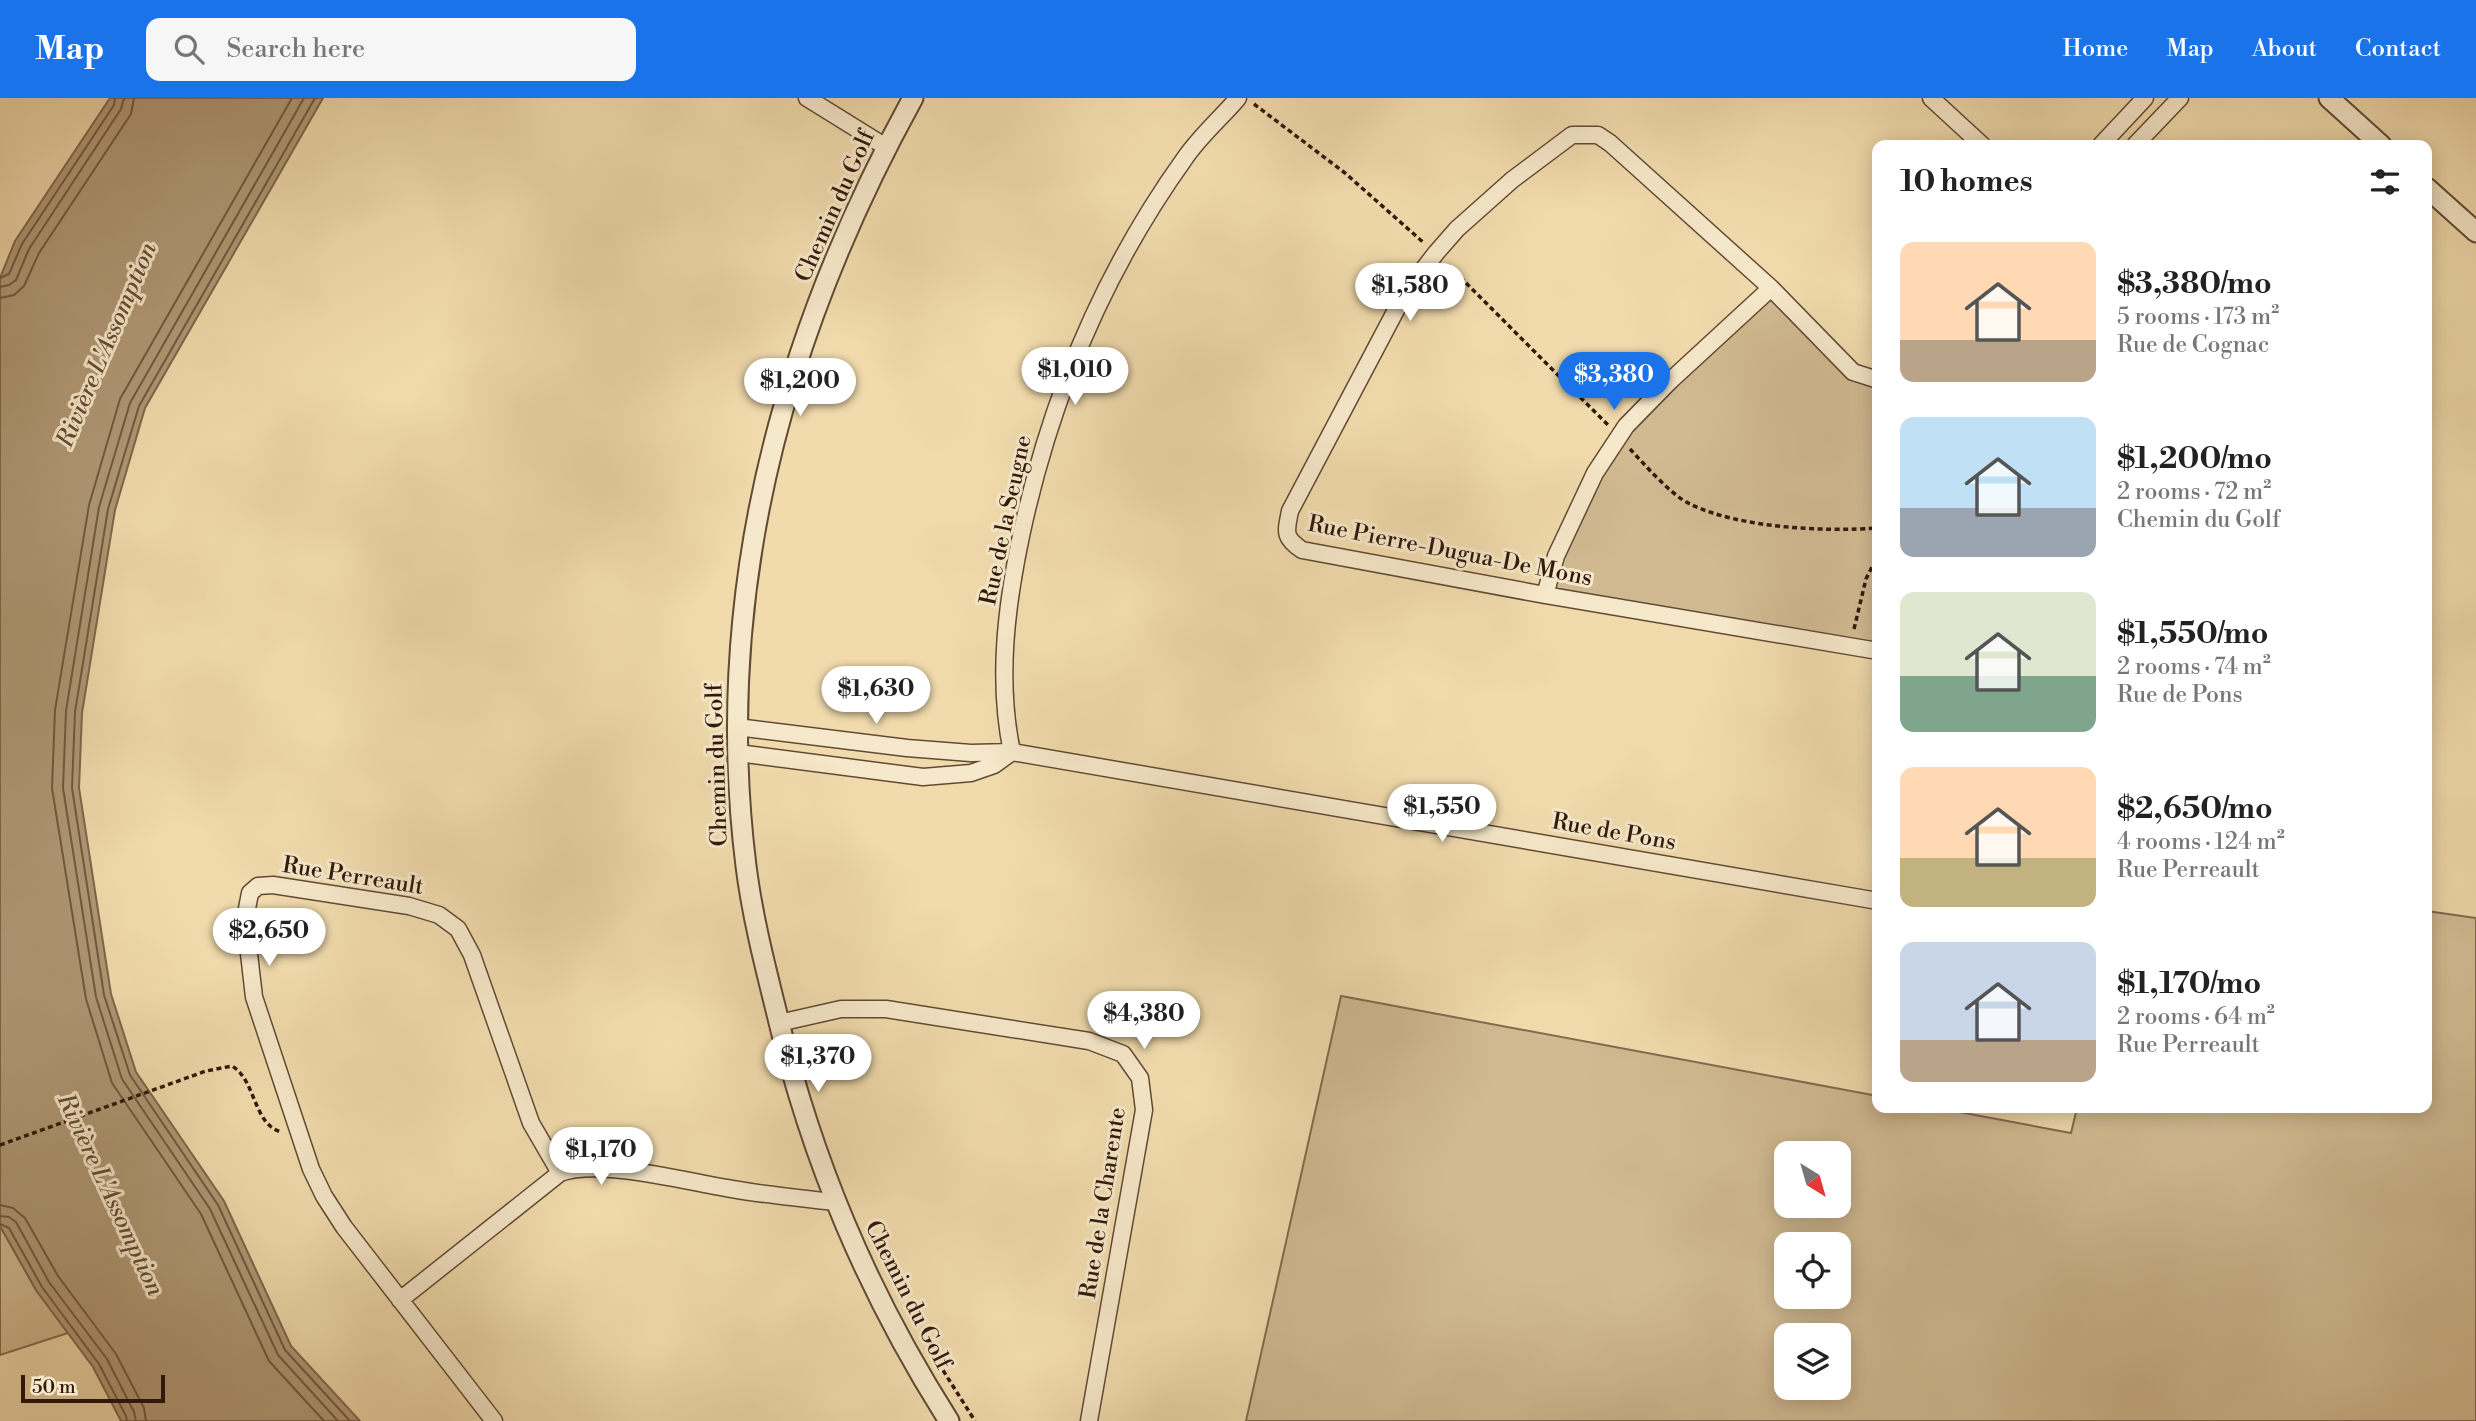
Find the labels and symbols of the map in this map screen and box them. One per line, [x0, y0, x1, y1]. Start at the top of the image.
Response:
street label: Chemin du Golf [789, 124, 882, 286]
water label: Rivière L'Assomption [50, 237, 164, 453]
pin: $1,580 [1353, 264, 1467, 323]
pin: $1,010 [1018, 348, 1132, 407]
pin: $3,380 [1557, 352, 1671, 412]
pin: $1,200 [743, 358, 857, 418]
street label: Rue de la Seugne [974, 432, 1038, 608]
street label: Rue Pierre-Dugua-De Mons [1305, 510, 1595, 592]
pin: $1,630 [819, 666, 933, 726]
street label: Chemin du Golf [700, 681, 734, 847]
pin: $1,550 [1385, 784, 1499, 844]
street label: Rue de Pons [1550, 807, 1678, 857]
street label: Rue Perreault [280, 851, 426, 901]
pin: $2,650 [212, 908, 326, 968]
pin: $4,380 [1087, 992, 1201, 1051]
pin: $1,370 [761, 1034, 875, 1094]
water label: Rivière L'Assomption [50, 1088, 170, 1301]
street label: Rue de la Charente [1074, 1105, 1132, 1301]
pin: $1,170 [544, 1128, 658, 1187]
north arrow [1774, 1141, 1852, 1218]
street label: Chemin du Golf [858, 1216, 958, 1376]
scale bar [21, 1372, 164, 1404]

